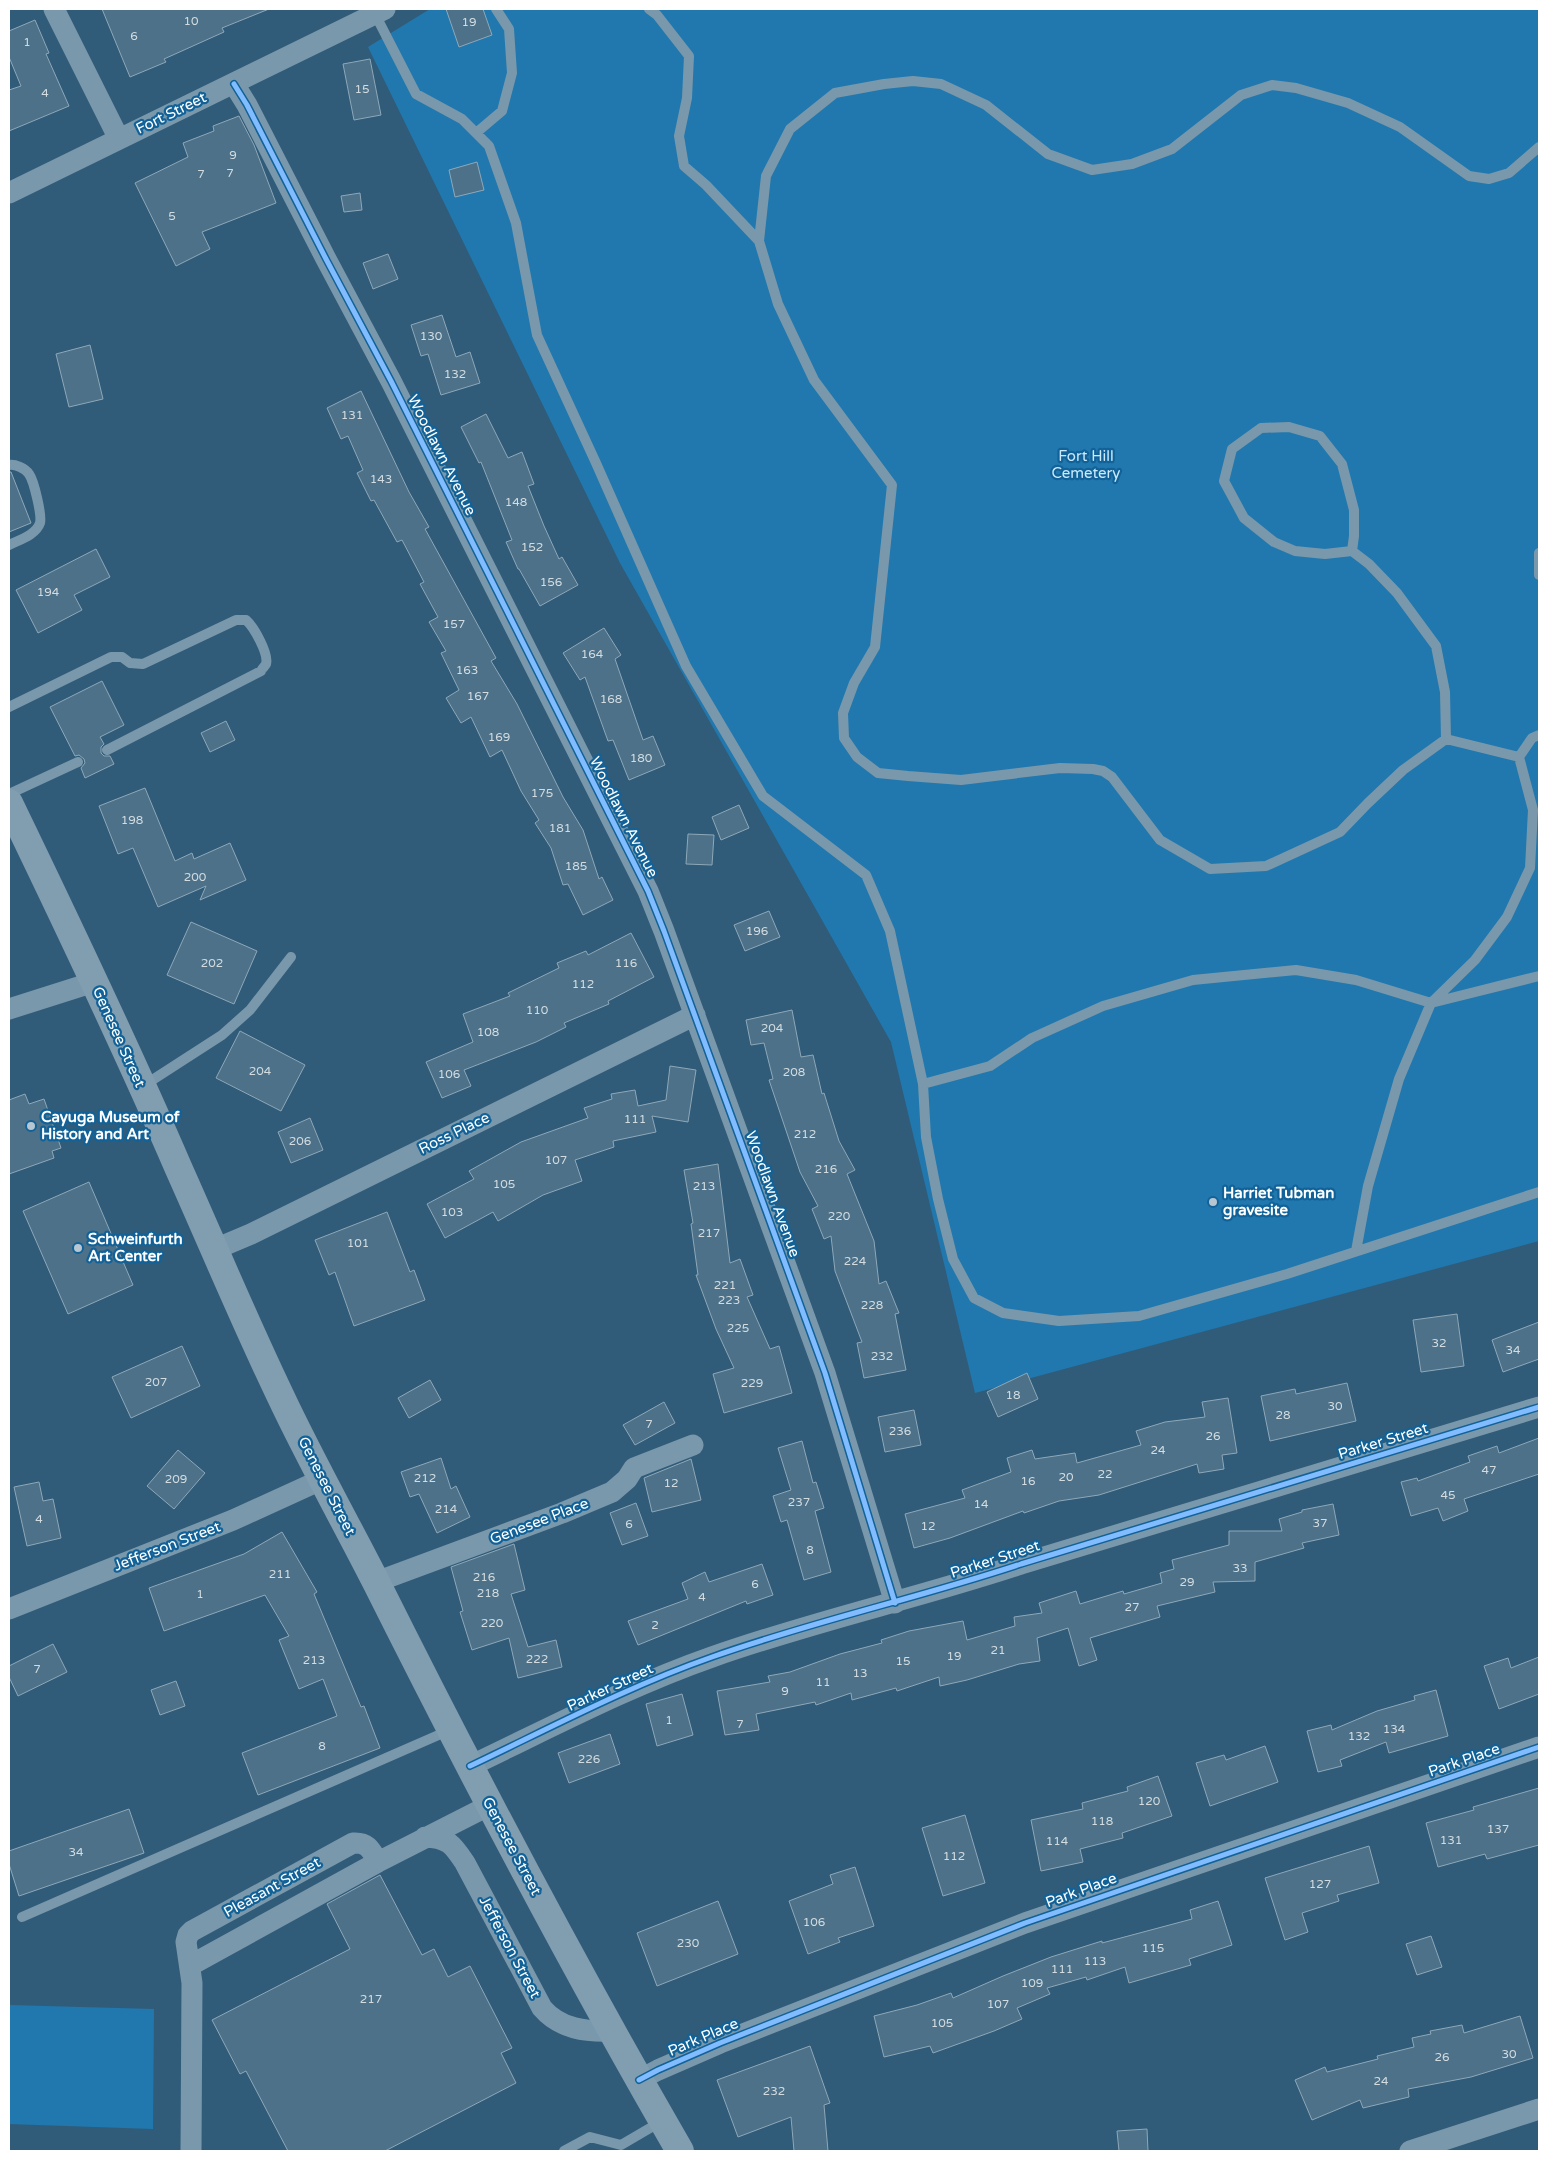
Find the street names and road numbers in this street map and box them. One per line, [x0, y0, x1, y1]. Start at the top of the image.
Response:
street label: Fort Street [133, 88, 209, 138]
street label: Woodlawn Avenue [404, 392, 480, 518]
street label: Woodlawn Avenue [586, 754, 662, 880]
street label: Genesee Street [89, 984, 149, 1090]
street label: Ross Place [416, 1108, 492, 1158]
street label: Woodlawn Avenue [742, 1129, 804, 1259]
street label: Parker Street [1336, 1419, 1430, 1463]
street label: Genesee Street [294, 1434, 360, 1539]
street label: Genesee Place [487, 1494, 591, 1548]
street label: Jefferson Street [111, 1517, 223, 1575]
street label: Parker Street [948, 1536, 1042, 1582]
street label: Parker Street [564, 1659, 656, 1715]
street label: Park Place [1426, 1739, 1502, 1781]
street label: Genesee Street [479, 1794, 546, 1898]
street label: Pleasant Street [221, 1853, 324, 1921]
street label: Park Place [1043, 1869, 1119, 1911]
street label: Jefferson Street [475, 1893, 545, 2001]
street label: Park Place [665, 2014, 741, 2060]

